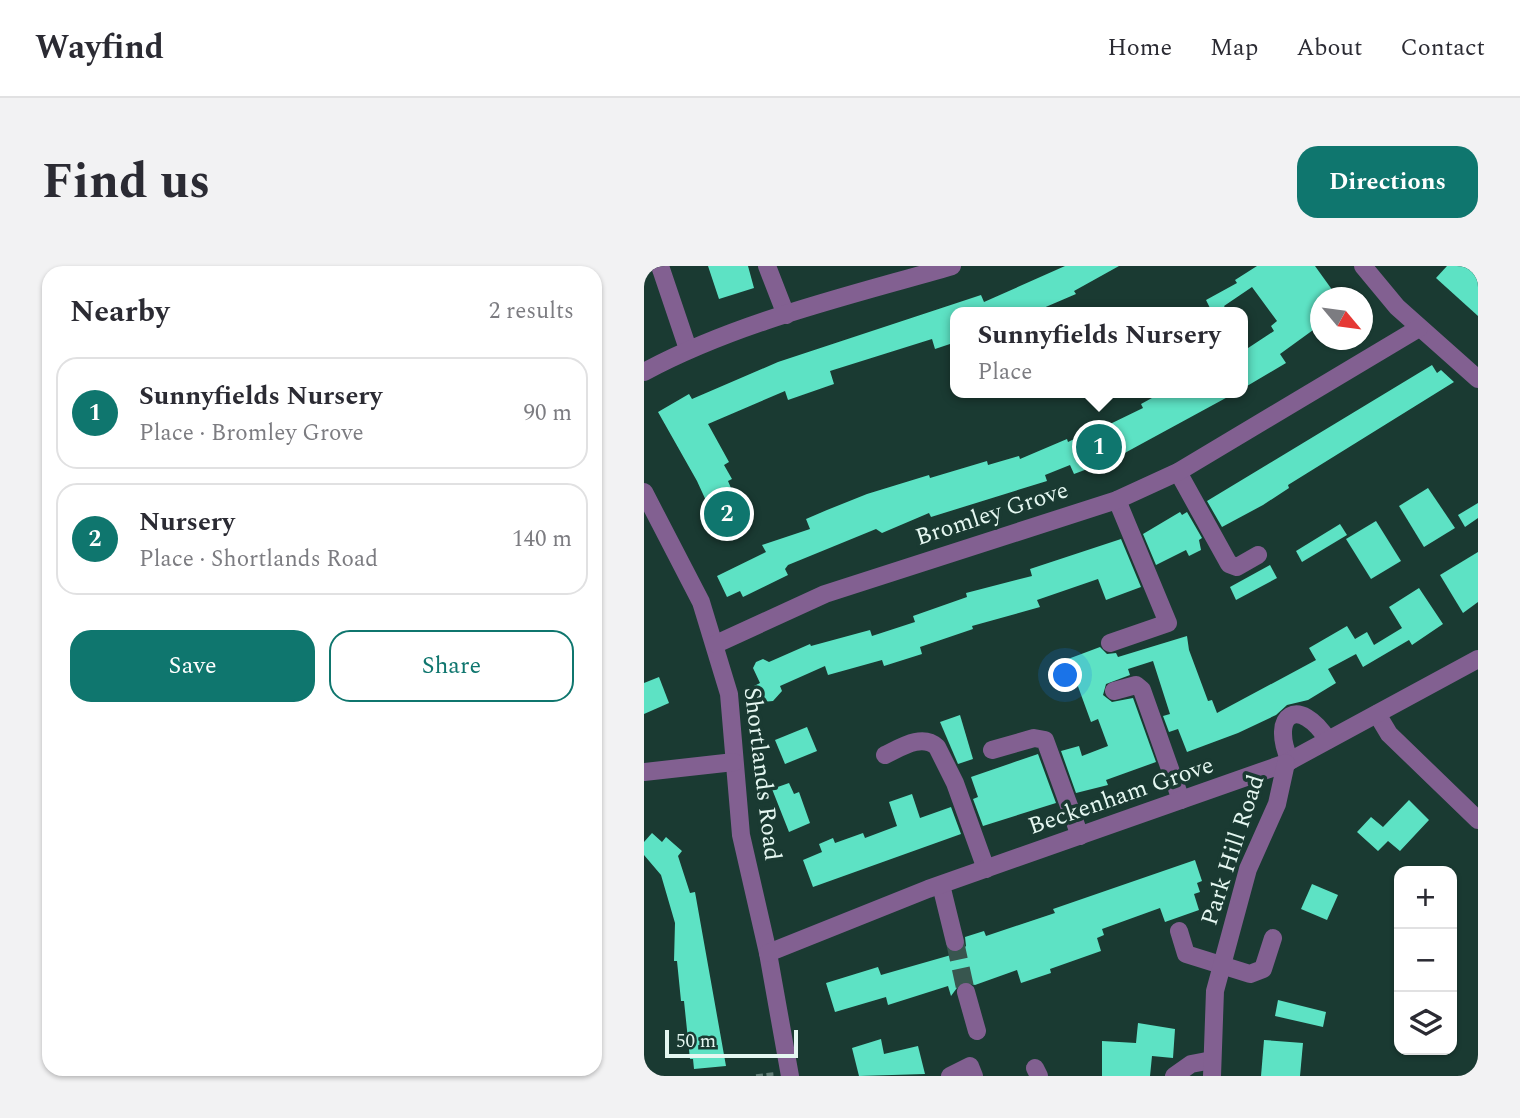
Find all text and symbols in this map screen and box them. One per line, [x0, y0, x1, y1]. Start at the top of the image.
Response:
text: Wayfind [35, 23, 164, 73]
text: Home [1107, 30, 1172, 66]
text: Map [1210, 30, 1258, 66]
text: About [1296, 30, 1362, 66]
text: Contact [1400, 30, 1485, 66]
text: Find us [42, 145, 210, 220]
button: Directions [1297, 146, 1478, 218]
north arrow [1310, 287, 1373, 350]
text: Nearby [70, 289, 169, 335]
text: 2 results [489, 294, 574, 329]
popup [950, 307, 1248, 398]
text: Sunnyfields Nursery [977, 315, 1221, 355]
text: Place [977, 355, 1032, 390]
text: Sunnyfields Nursery [139, 376, 382, 416]
text: 1 [89, 396, 101, 431]
text: 90 m [523, 396, 572, 431]
text: Place · Bromley Grove [139, 416, 364, 451]
pin: 1 [1076, 421, 1122, 473]
street label: Bromley Grove [911, 472, 1073, 556]
pin: 2 [704, 488, 750, 540]
text: Nursery [139, 502, 235, 542]
text: 2 [89, 522, 101, 557]
text: 140 m [512, 522, 572, 557]
text: Place · Shortlands Road [139, 542, 378, 577]
button: Save [70, 630, 315, 702]
button: Share [329, 630, 574, 702]
your location [1048, 658, 1082, 692]
street label: Shortlands Road [734, 685, 790, 863]
street label: Beckenham Grove [1023, 747, 1219, 845]
street label: Park Hill Road [1192, 770, 1274, 930]
map controls [1394, 866, 1457, 1055]
button: + [1394, 866, 1457, 929]
button: − [1394, 929, 1457, 992]
button: layers [1394, 992, 1457, 1055]
scale bar [665, 1027, 798, 1059]
text: 50 m [676, 1027, 716, 1056]

